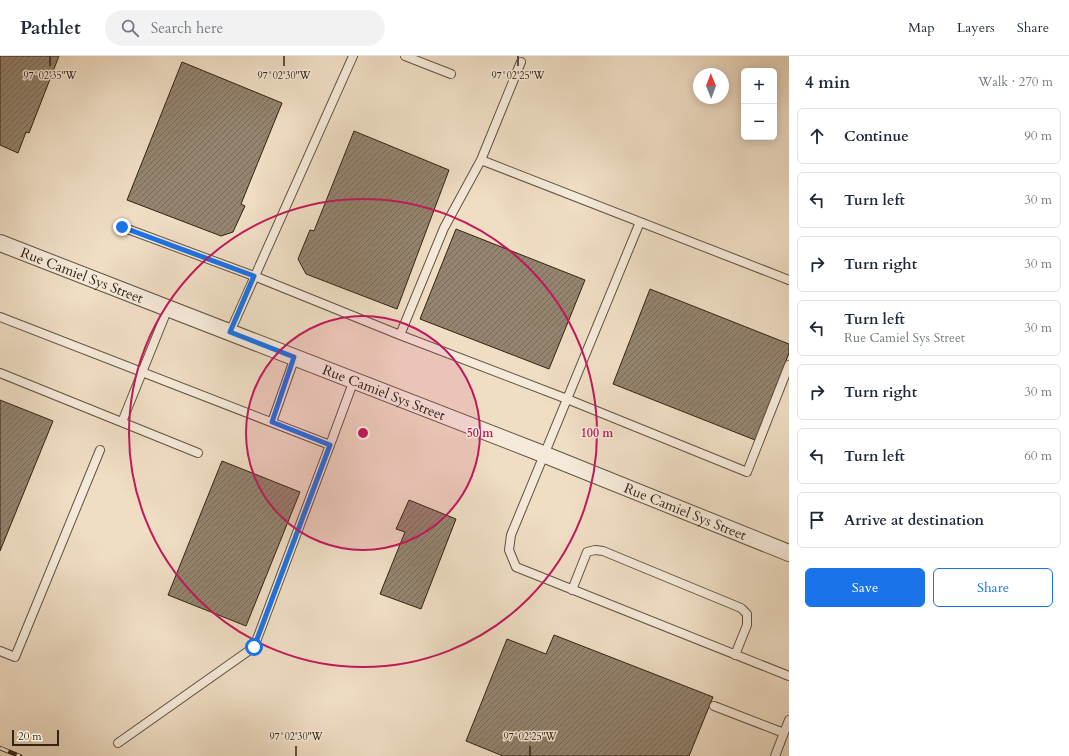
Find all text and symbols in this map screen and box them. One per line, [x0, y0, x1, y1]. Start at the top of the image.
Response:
search box [105, 10, 385, 46]
text: Pathlet [20, 15, 81, 41]
icon: search [119, 17, 141, 39]
text: Search here [151, 18, 223, 38]
text: Map [908, 18, 935, 37]
text: Layers [957, 18, 995, 37]
text: Share [1017, 18, 1049, 37]
north arrow [693, 68, 729, 104]
map controls [741, 68, 777, 140]
button: + [741, 68, 777, 104]
text: 97°02'35"W [23, 69, 78, 83]
text: 97°02'30"W [257, 69, 312, 83]
text: 97°02'25"W [491, 69, 546, 83]
text: 4 min [805, 71, 850, 94]
text: Walk · 270 m [978, 73, 1053, 91]
button: − [741, 104, 777, 140]
icon: ahead [806, 125, 828, 147]
text: Continue [844, 126, 909, 146]
text: 90 m [1024, 127, 1052, 145]
icon: left [806, 189, 828, 211]
text: Turn left [844, 190, 905, 210]
text: 30 m [1024, 191, 1052, 209]
route end [113, 218, 131, 236]
street label: Rue Camiel Sys Street [18, 242, 147, 308]
icon: right [806, 253, 828, 275]
text: Turn right [844, 254, 917, 274]
text: 30 m [1024, 255, 1052, 273]
text: Turn left [844, 309, 905, 329]
icon: left [806, 317, 828, 339]
text: 30 m [1024, 319, 1052, 337]
text: Rue Camiel Sys Street [844, 329, 965, 347]
street label: Rue Camiel Sys Street [320, 360, 449, 425]
icon: right [806, 381, 828, 403]
text: Turn right [844, 382, 917, 402]
text: 30 m [1024, 383, 1052, 401]
text: 50 m [467, 425, 494, 441]
text: 100 m [581, 425, 614, 441]
centre of rings [356, 426, 370, 440]
icon: left [806, 445, 828, 467]
text: Turn left [844, 446, 905, 466]
text: 60 m [1024, 447, 1052, 465]
street label: Rue Camiel Sys Street [621, 478, 750, 545]
icon: arrive [806, 509, 828, 531]
text: Arrive at destination [844, 510, 984, 530]
button: Save [805, 568, 925, 607]
button: Share [933, 568, 1053, 607]
route start [245, 638, 263, 656]
scale bar [12, 728, 59, 747]
text: 20 m [18, 729, 42, 744]
text: 97°02'30"W [269, 730, 324, 744]
text: 97°02'25"W [503, 730, 558, 744]

